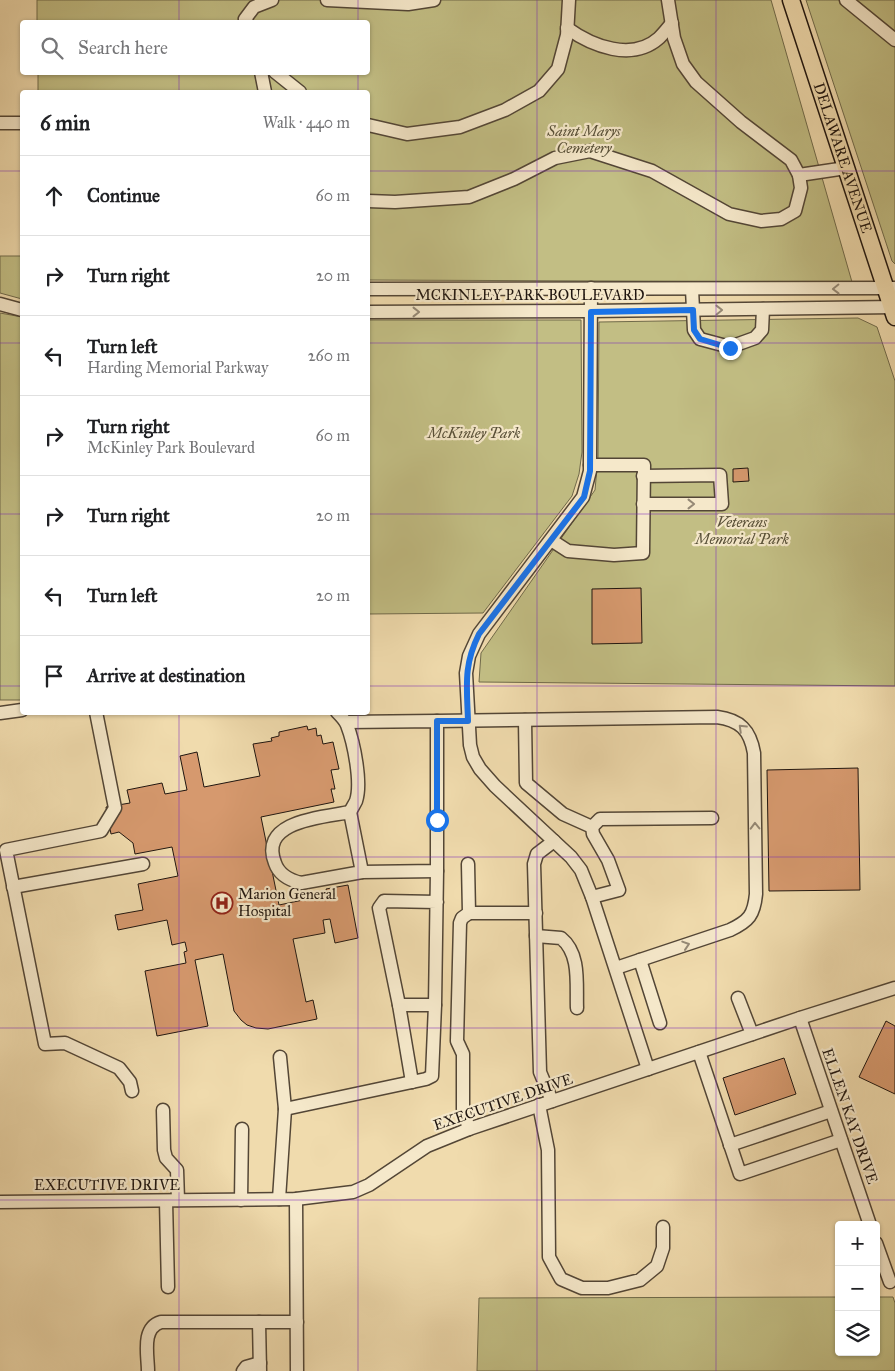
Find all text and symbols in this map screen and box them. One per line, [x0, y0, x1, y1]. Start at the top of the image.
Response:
search box [20, 20, 370, 75]
icon: search [38, 34, 66, 62]
text: Search here [78, 36, 168, 59]
street label: DELAWARE AVENUE [810, 80, 876, 235]
text: 6 min [40, 110, 90, 136]
text: Walk · 440 m [263, 113, 350, 132]
park label: Saint Marys Cemetery [546, 122, 621, 157]
icon: ahead [40, 182, 68, 210]
text: Continue [87, 184, 160, 207]
text: 60 m [316, 186, 350, 205]
icon: right [40, 262, 68, 290]
text: Turn right [87, 264, 170, 287]
text: 20 m [316, 266, 350, 285]
one-way arrow [831, 283, 839, 294]
street label: MCKINLEY PARK BOULEVARD [415, 286, 645, 304]
one-way arrow [715, 304, 723, 315]
one-way arrow [412, 307, 420, 317]
text: Turn left [87, 335, 157, 358]
route end [719, 337, 742, 360]
icon: left [40, 342, 68, 370]
text: 260 m [308, 346, 350, 365]
text: Harding Memorial Parkway [87, 358, 268, 377]
text: Turn right [87, 415, 170, 438]
icon: right [40, 422, 68, 450]
park label: McKinley Park [426, 424, 521, 442]
text: 60 m [316, 426, 350, 445]
text: McKinley Park Boulevard [87, 438, 255, 457]
one-way arrow [688, 499, 696, 509]
icon: right [40, 502, 68, 530]
text: Turn right [87, 504, 170, 527]
text: 20 m [316, 506, 350, 525]
park label: Veterans Memorial Park [693, 513, 789, 548]
icon: left [40, 582, 68, 610]
text: Turn left [87, 584, 157, 607]
text: 20 m [316, 586, 350, 605]
icon: arrive [40, 662, 68, 690]
text: Arrive at destination [87, 664, 245, 687]
one-way arrow [739, 725, 748, 734]
route start [426, 809, 449, 832]
one-way arrow [750, 822, 760, 830]
place label: Marion General Hospital [238, 885, 337, 920]
hospital icon: Marion General Hospital [210, 891, 234, 915]
one-way arrow [682, 941, 690, 951]
street label: ELLEN KAY DRIVE [818, 1046, 882, 1187]
street label: EXECUTIVE DRIVE [431, 1070, 575, 1134]
street label: EXECUTIVE DRIVE [34, 1176, 180, 1194]
map controls [835, 1221, 880, 1356]
button: + [835, 1221, 880, 1266]
button: − [835, 1266, 880, 1311]
button: layers [835, 1311, 880, 1356]

